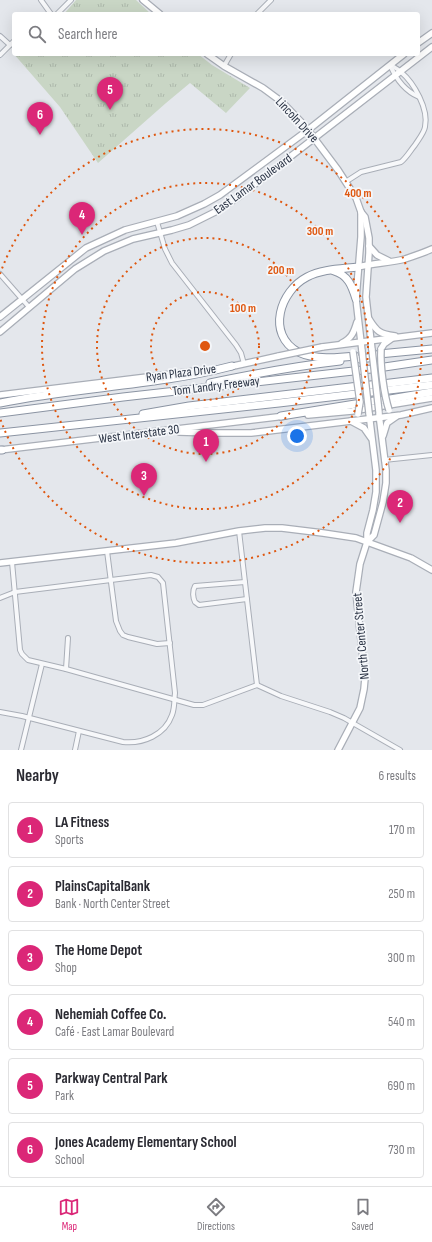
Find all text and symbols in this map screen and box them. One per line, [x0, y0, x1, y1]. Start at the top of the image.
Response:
search box [12, 12, 420, 56]
icon: search [26, 23, 48, 45]
text: Search here [58, 25, 118, 44]
pin: 5 [97, 77, 123, 110]
street label: Lincoln Drive [272, 94, 322, 146]
pin: 6 [27, 102, 53, 135]
street label: East Lamar Boulevard [211, 150, 295, 218]
text: 400 m [345, 186, 371, 201]
pin: 4 [69, 202, 95, 235]
text: 300 m [307, 224, 333, 239]
text: 200 m [268, 263, 294, 278]
text: 100 m [230, 301, 256, 316]
centre of rings [198, 339, 212, 353]
street label: Ryan Plaza Drive [145, 361, 217, 385]
street label: Tom Landry Freeway [171, 373, 261, 399]
street label: West Interstate 30 [98, 421, 180, 447]
your location [287, 426, 307, 446]
pin: 1 [193, 429, 219, 462]
pin: 3 [131, 463, 157, 496]
pin: 2 [387, 490, 413, 523]
street label: North Center Street [349, 592, 373, 680]
text: Nearby [16, 766, 59, 786]
text: 6 results [378, 768, 416, 784]
text: LA Fitness [55, 813, 109, 832]
text: 1 [27, 822, 33, 838]
text: 170 m [389, 822, 415, 838]
text: Sports [55, 832, 84, 848]
text: PlainsCapitalBank [55, 877, 150, 896]
text: 2 [27, 886, 33, 902]
text: 250 m [388, 886, 415, 902]
text: Bank · North Center Street [55, 896, 170, 912]
text: The Home Depot [55, 941, 142, 960]
text: 3 [27, 950, 33, 966]
text: 300 m [388, 950, 415, 966]
text: Shop [55, 960, 77, 976]
text: Nehemiah Coffee Co. [55, 1005, 167, 1024]
text: 4 [27, 1014, 33, 1030]
text: 540 m [388, 1014, 415, 1030]
text: Café · East Lamar Boulevard [55, 1024, 174, 1040]
text: Parkway Central Park [55, 1069, 168, 1088]
text: 5 [27, 1078, 33, 1094]
text: 690 m [387, 1078, 415, 1094]
text: Park [55, 1088, 74, 1104]
text: Jones Academy Elementary School [55, 1133, 237, 1152]
text: 6 [27, 1142, 33, 1158]
text: 730 m [388, 1142, 415, 1158]
text: School [55, 1152, 85, 1168]
tab: Map [58, 1196, 80, 1233]
tab: Directions [197, 1196, 235, 1233]
tab: Saved [352, 1196, 374, 1233]

